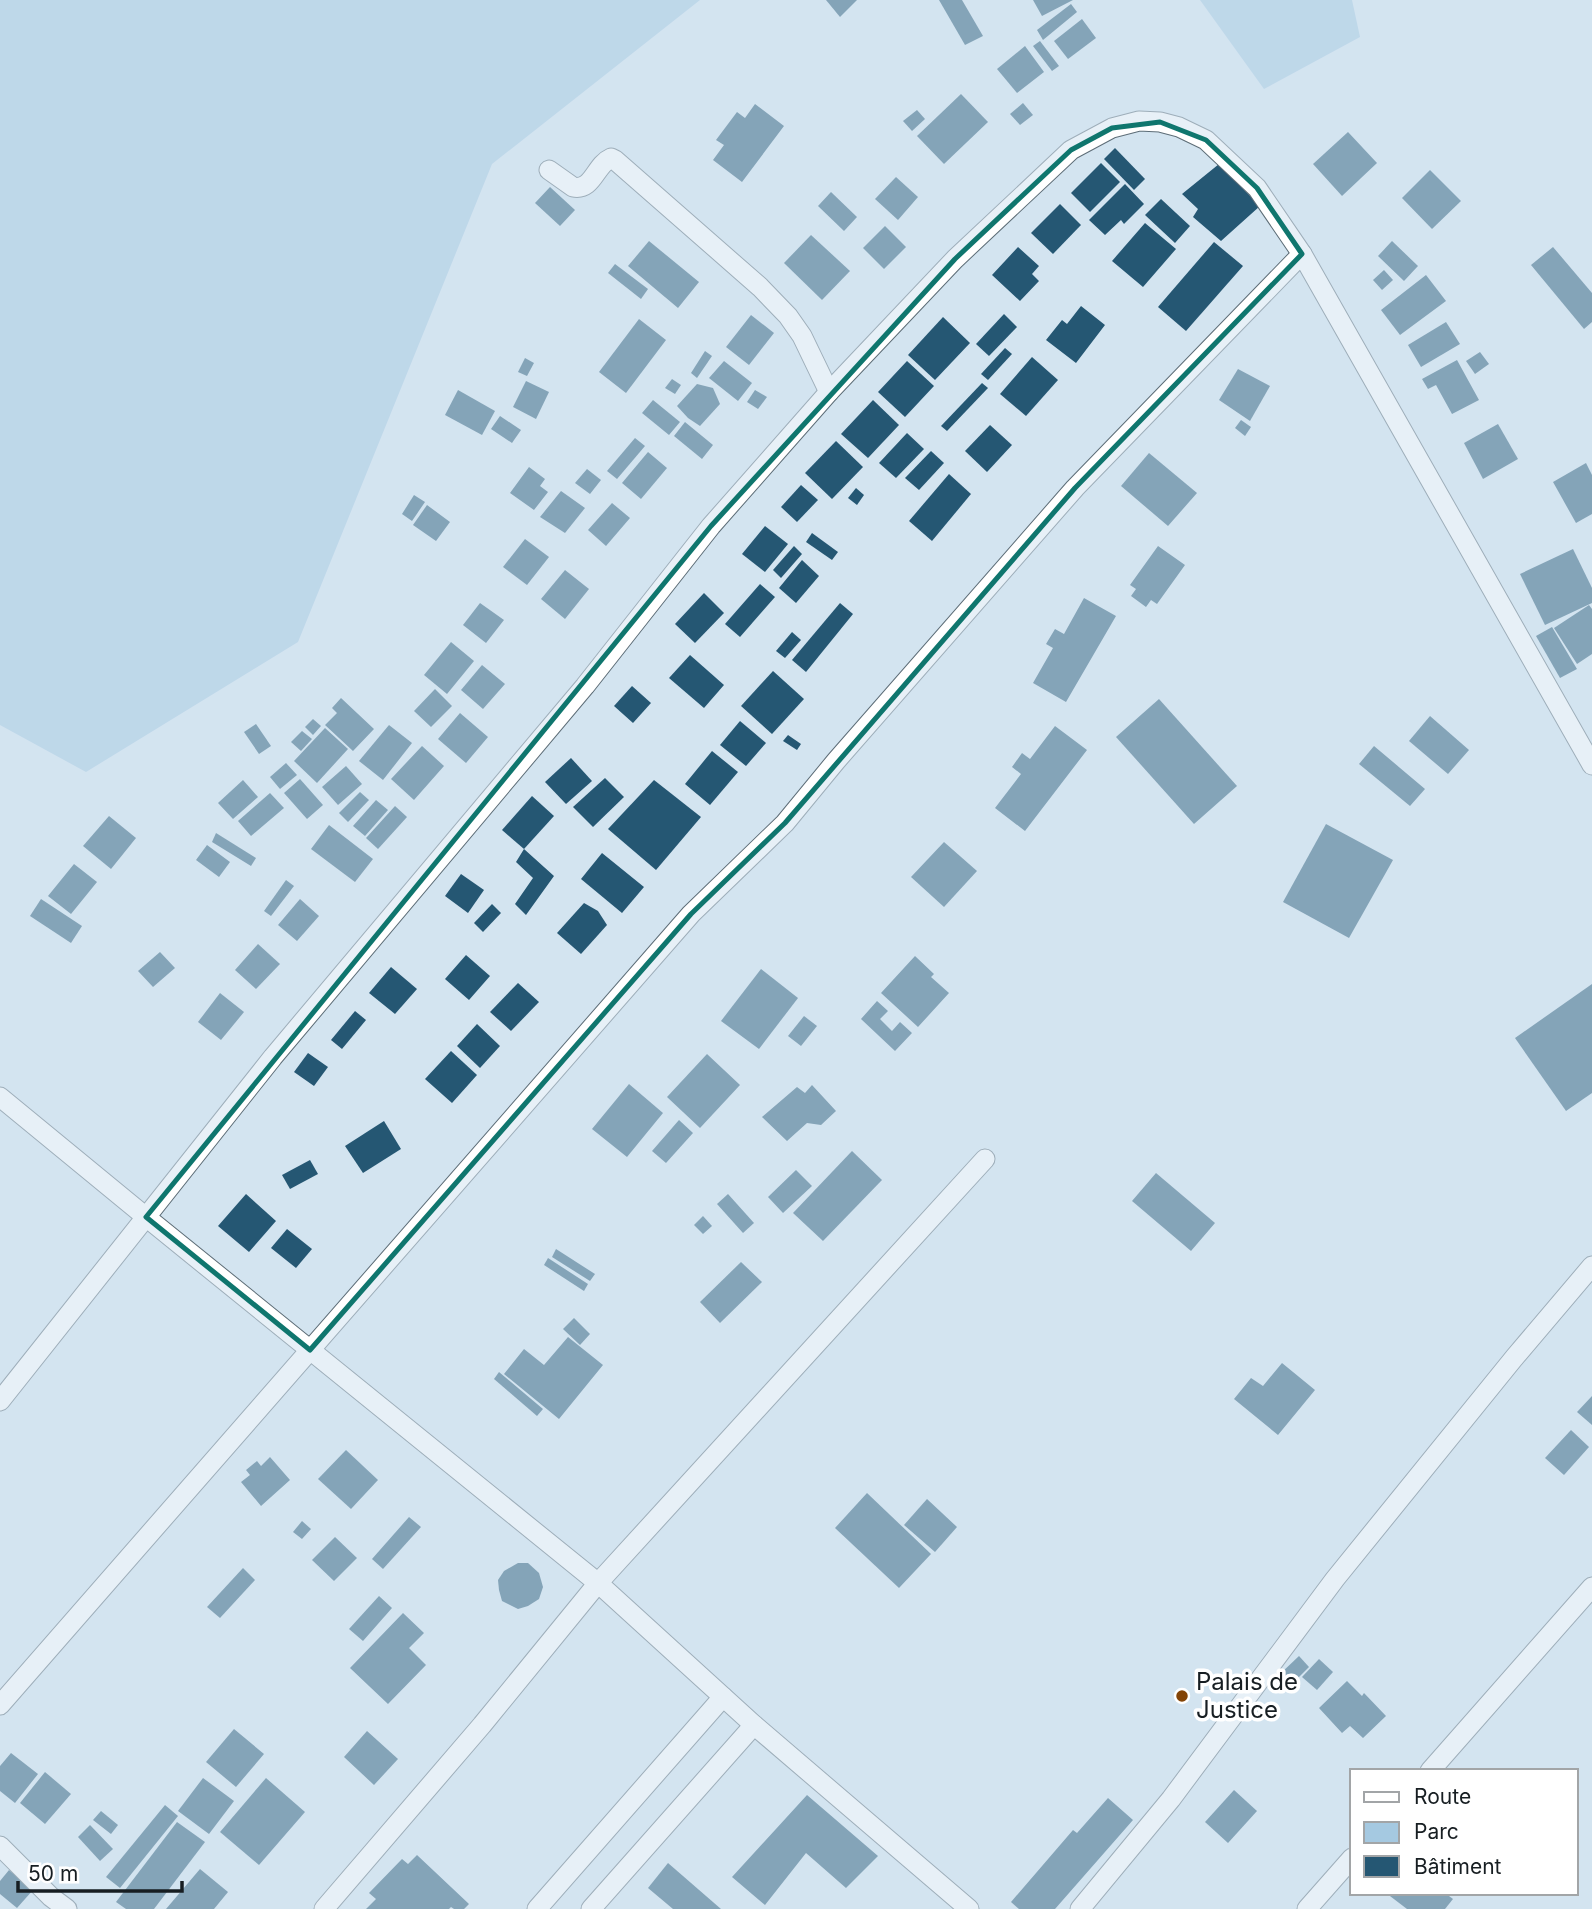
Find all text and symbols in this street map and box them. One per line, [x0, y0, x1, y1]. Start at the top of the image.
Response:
place label: Palais de Justice [1196, 1667, 1298, 1724]
marker: Palais de Justice [1174, 1688, 1190, 1704]
legend [1350, 1769, 1578, 1895]
text: Route [1414, 1784, 1471, 1809]
text: Parc [1414, 1819, 1459, 1844]
scale bar [18, 1850, 182, 1894]
text: Bâtiment [1414, 1854, 1502, 1879]
text: 50 m [28, 1861, 78, 1886]

